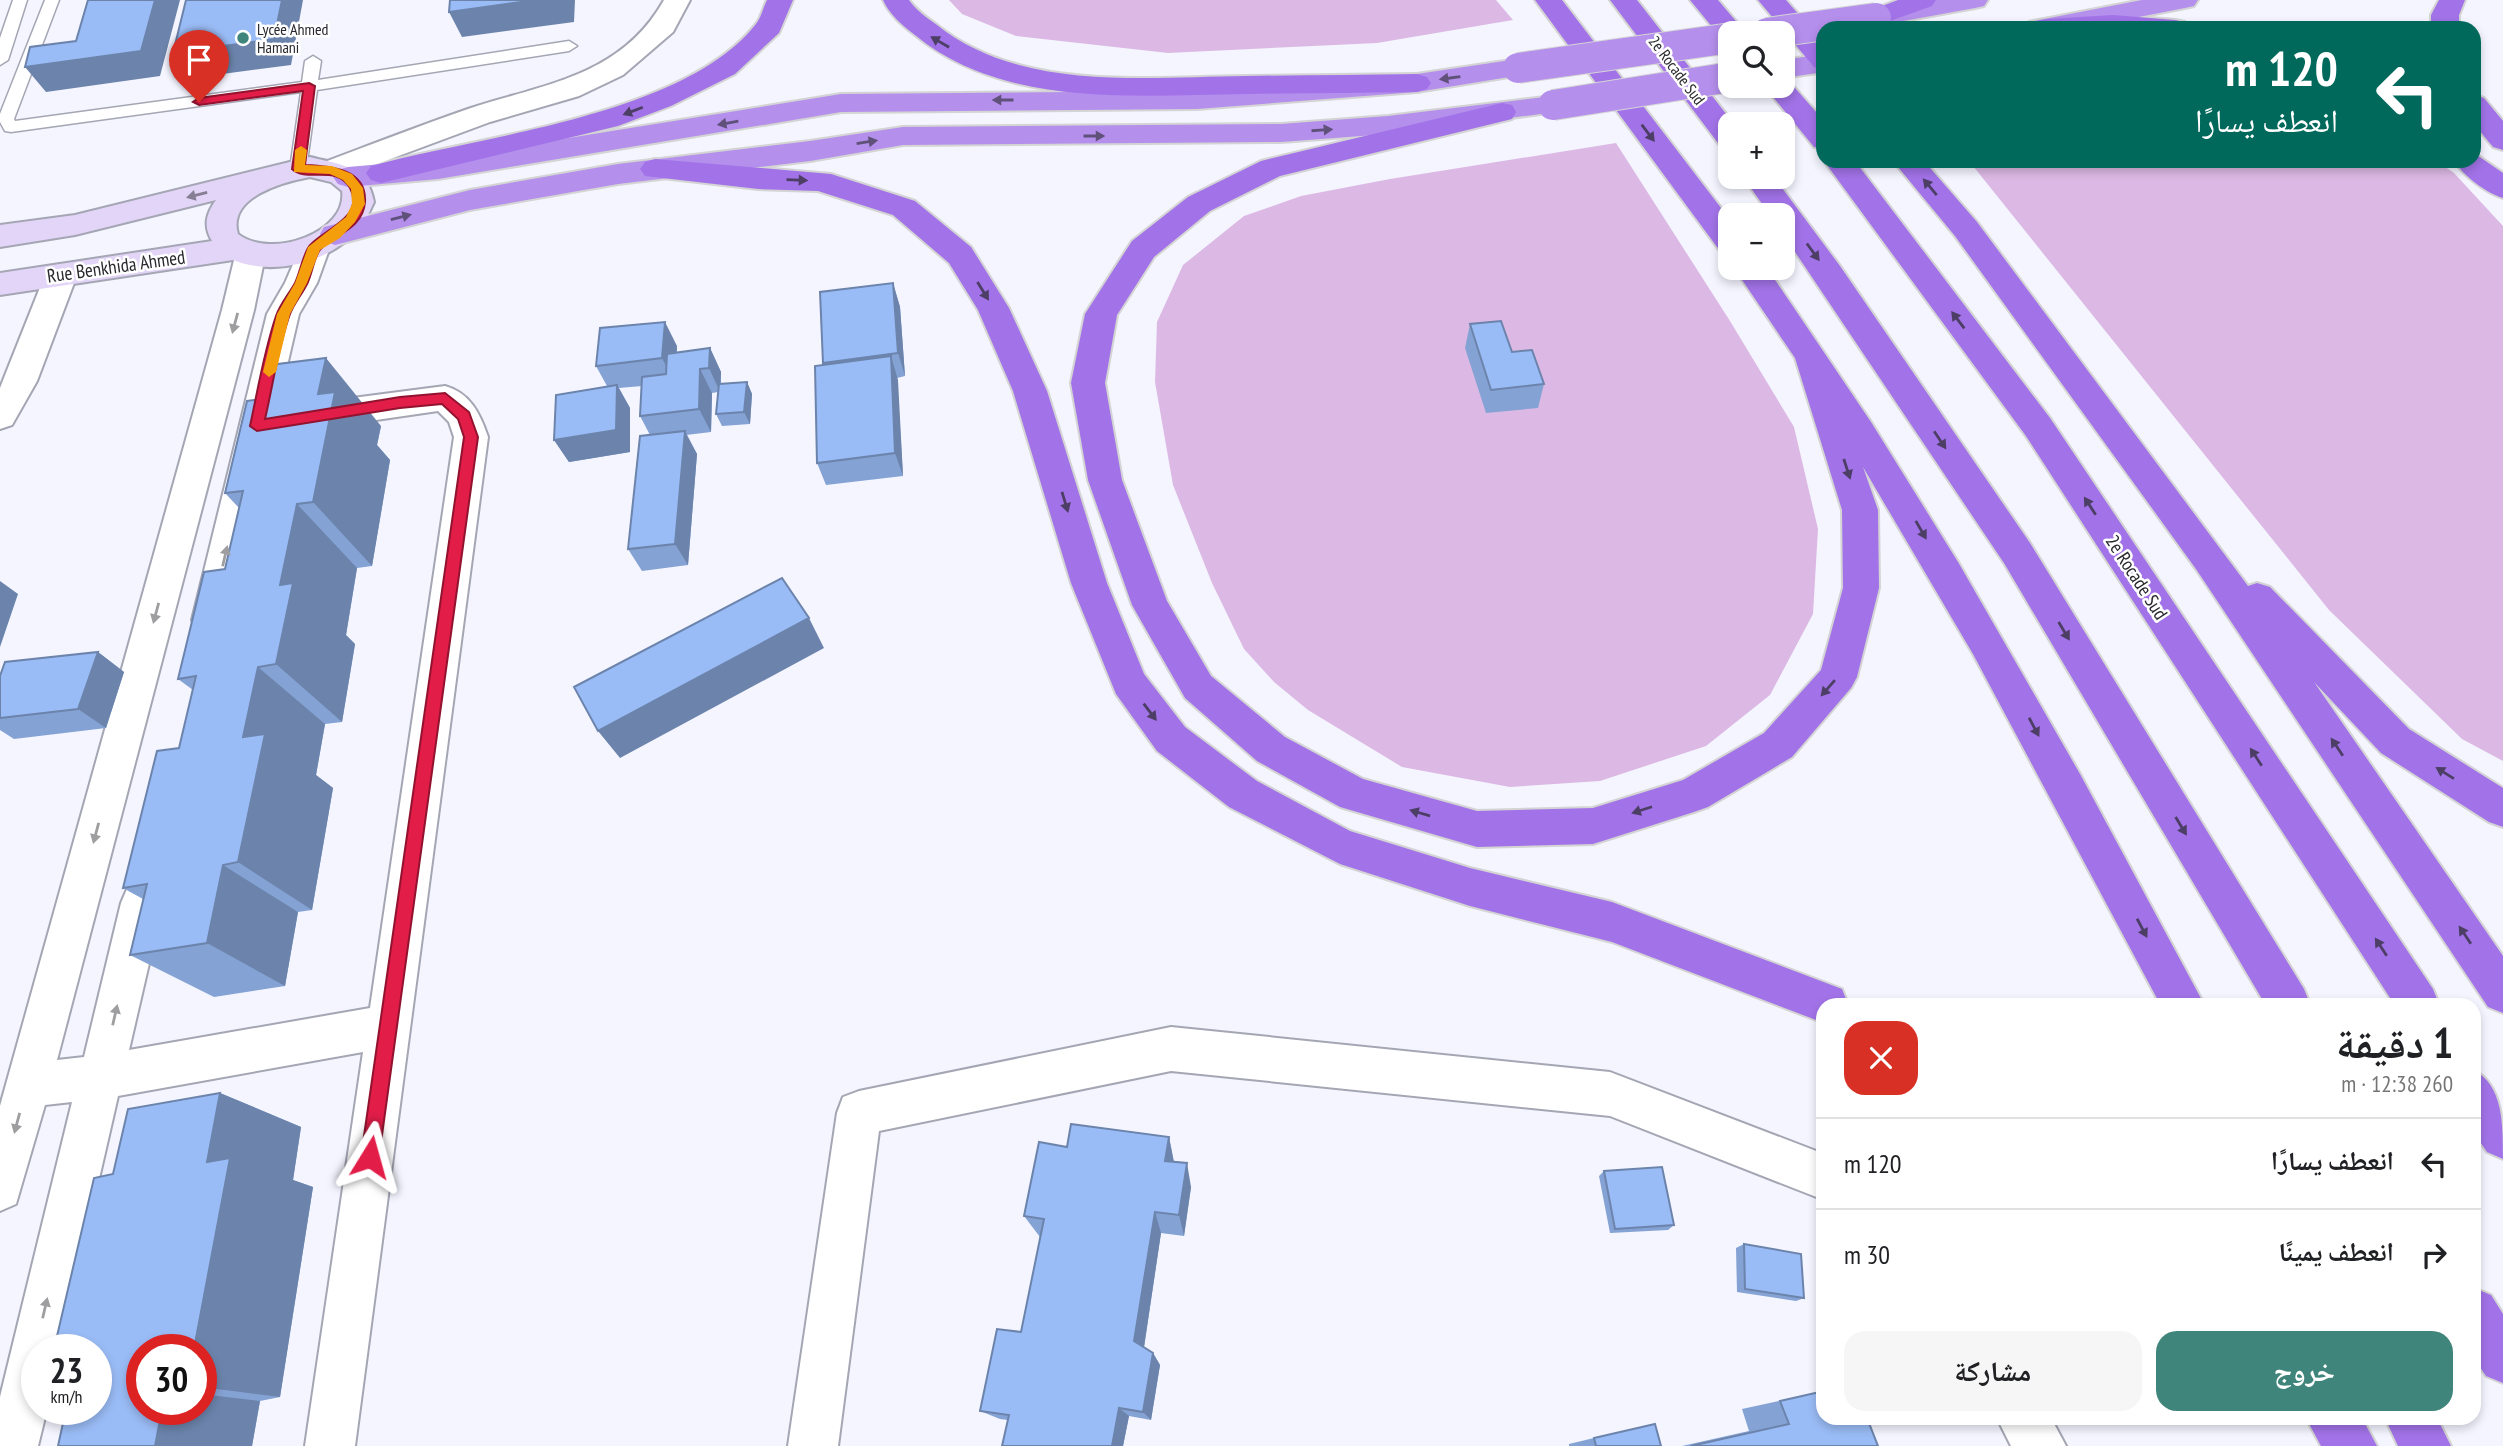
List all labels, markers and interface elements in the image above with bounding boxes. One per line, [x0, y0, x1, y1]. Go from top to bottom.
place label: Lycée Ahmed Hamani [257, 19, 329, 57]
map controls [1718, 21, 1795, 280]
button: search [1718, 21, 1795, 98]
pin [169, 30, 229, 102]
marker: Lycée Ahmed Hamani [235, 30, 251, 46]
street label: 2e Rocade Sud [1645, 32, 1709, 108]
one-way arrow [930, 36, 949, 48]
text: 120 m [2225, 36, 2338, 100]
icon: arrive [180, 41, 218, 79]
icon: left [2362, 49, 2453, 140]
one-way arrow [1439, 73, 1461, 84]
one-way arrow [992, 94, 1014, 106]
text: انعطف يسارًا [2195, 99, 2338, 141]
one-way arrow [623, 106, 644, 117]
button: + [1718, 112, 1795, 189]
one-way arrow [717, 117, 739, 128]
one-way arrow [1311, 124, 1333, 135]
one-way arrow [1641, 124, 1655, 142]
one-way arrow [1084, 130, 1106, 142]
one-way arrow [856, 136, 878, 147]
one-way arrow [786, 175, 808, 186]
one-way arrow [1923, 178, 1938, 195]
one-way arrow [186, 190, 208, 201]
button: − [1718, 203, 1795, 280]
one-way arrow [391, 211, 413, 222]
one-way arrow [1805, 243, 1819, 261]
street label: Rue Benkhida Ahmed [45, 244, 187, 288]
one-way arrow [976, 281, 989, 301]
one-way arrow [229, 312, 240, 334]
one-way arrow [1951, 312, 1966, 330]
one-way arrow [1934, 430, 1947, 450]
one-way arrow [1842, 459, 1853, 480]
one-way arrow [1060, 492, 1070, 513]
one-way arrow [2084, 496, 2097, 515]
one-way arrow [1914, 520, 1926, 540]
street label: 2e Rocade Sud [2101, 530, 2173, 624]
one-way arrow [220, 545, 231, 567]
one-way arrow [150, 602, 161, 624]
one-way arrow [2057, 621, 2070, 640]
one-way arrow [1820, 679, 1836, 697]
one-way arrow [1143, 702, 1158, 720]
one-way arrow [2027, 718, 2039, 738]
one-way arrow [2330, 738, 2344, 756]
one-way arrow [2250, 747, 2263, 766]
one-way arrow [2436, 766, 2455, 779]
one-way arrow [1632, 805, 1653, 816]
one-way arrow [1409, 807, 1430, 817]
one-way arrow [2175, 816, 2188, 835]
one-way arrow [90, 822, 101, 844]
one-way arrow [2136, 918, 2148, 937]
one-way arrow [2458, 926, 2472, 944]
one-way arrow [2374, 937, 2387, 957]
one-way arrow [110, 1004, 121, 1026]
text: 1 دقيقة [2336, 1015, 2453, 1070]
button: close [1844, 1021, 1918, 1095]
text: 260 m · 12:38 [2341, 1069, 2453, 1098]
one-way arrow [11, 1112, 22, 1134]
position arrow [333, 1120, 407, 1194]
text: انعطف يسارًا [2271, 1144, 2394, 1177]
icon: left [2415, 1145, 2453, 1183]
text: 120 m [1844, 1147, 1902, 1180]
text: انعطف يمينًا [2278, 1235, 2394, 1268]
icon: right [2415, 1236, 2453, 1274]
text: 30 m [1844, 1238, 1890, 1271]
one-way arrow [40, 1297, 51, 1319]
button: مشاركة [1844, 1331, 2142, 1411]
button: خروج [2156, 1331, 2453, 1411]
speed limit sign: 30 [126, 1334, 217, 1425]
text: 23 [50, 1347, 83, 1393]
text: km/h [51, 1385, 82, 1408]

